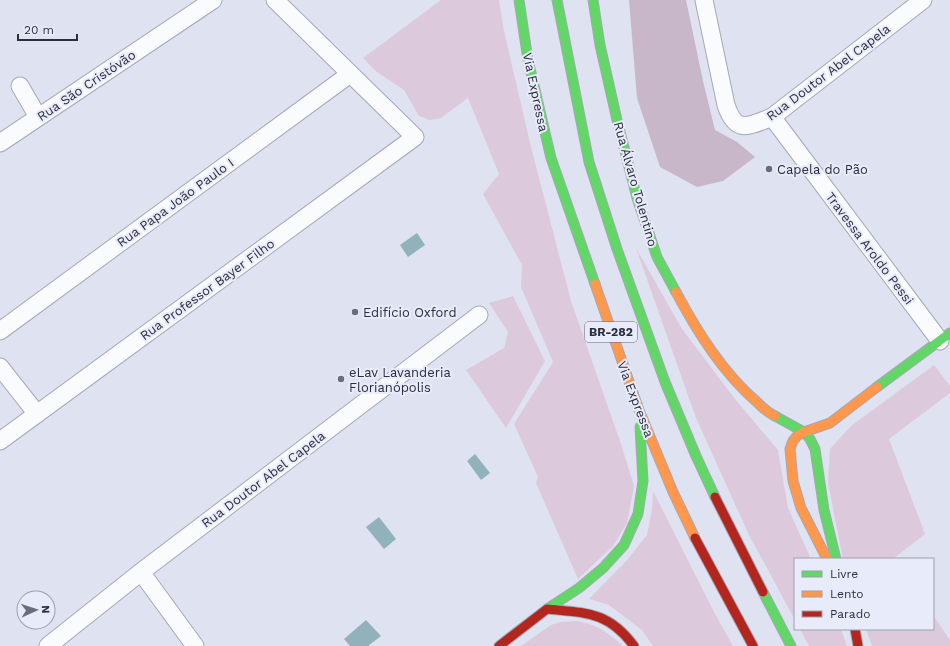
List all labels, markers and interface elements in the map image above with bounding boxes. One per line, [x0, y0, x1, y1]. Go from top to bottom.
scale bar [18, 16, 77, 42]
street label: Rua Doutor Abel Capela [764, 21, 894, 124]
text: 20 m [24, 23, 54, 37]
street label: Rua São Cristóvão [34, 47, 138, 124]
street label: Via Expressa [520, 51, 551, 134]
street label: Rua Álvaro Tolentino [611, 120, 662, 248]
street label: Rua Papa João Paulo I [114, 155, 237, 250]
place label: Capela do Pão [777, 162, 868, 177]
marker: Capela do Pão [764, 164, 774, 174]
street label: Travessa Aroldo Pessi [823, 189, 917, 307]
street label: Rua Professor Bayer Filho [137, 235, 278, 343]
place label: Edifício Oxford [363, 305, 457, 320]
marker: Edifício Oxford [350, 307, 360, 317]
road number: BR-282 [585, 322, 637, 342]
street label: Via Expressa [614, 359, 657, 440]
place label: eLav Lavanderia Florianópolis [349, 365, 452, 395]
marker: eLav Lavanderia Florianópolis [336, 374, 346, 384]
street label: Rua Doutor Abel Capela [199, 428, 329, 531]
legend [794, 558, 934, 630]
text: Livre [830, 567, 858, 581]
text: Lento [830, 587, 864, 601]
north arrow [16, 590, 56, 630]
text: N [39, 605, 52, 614]
text: Parado [830, 607, 870, 621]

